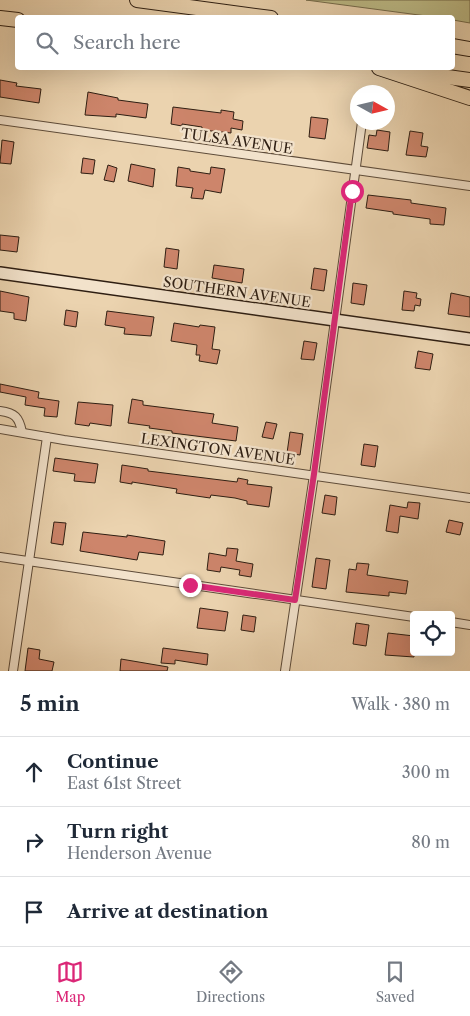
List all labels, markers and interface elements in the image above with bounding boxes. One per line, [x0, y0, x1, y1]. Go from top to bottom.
search box [15, 15, 455, 70]
icon: search [33, 29, 61, 57]
text: Search here [73, 31, 181, 54]
north arrow [350, 85, 395, 130]
street label: TULSA AVENUE [180, 124, 294, 158]
route start [341, 180, 364, 203]
street label: SOUTHERN AVENUE [162, 273, 312, 311]
street label: LEXINGTON AVENUE [140, 429, 296, 469]
route end [179, 574, 202, 597]
map controls [410, 611, 455, 656]
button: locate [410, 611, 455, 656]
text: 5 min [20, 691, 80, 716]
text: Walk · 380 m [351, 694, 450, 714]
text: Continue [67, 750, 159, 773]
icon: ahead [20, 758, 48, 786]
text: 300 m [402, 762, 450, 782]
text: East 61st Street [67, 773, 182, 793]
text: Turn right [67, 820, 168, 843]
icon: right [20, 828, 48, 856]
text: 80 m [411, 832, 450, 852]
text: Henderson Avenue [67, 843, 212, 863]
icon: arrive [20, 898, 48, 926]
text: Arrive at destination [67, 900, 268, 923]
tab: Map [55, 958, 85, 1006]
tab: Directions [196, 958, 265, 1006]
tab: Saved [376, 958, 415, 1006]

